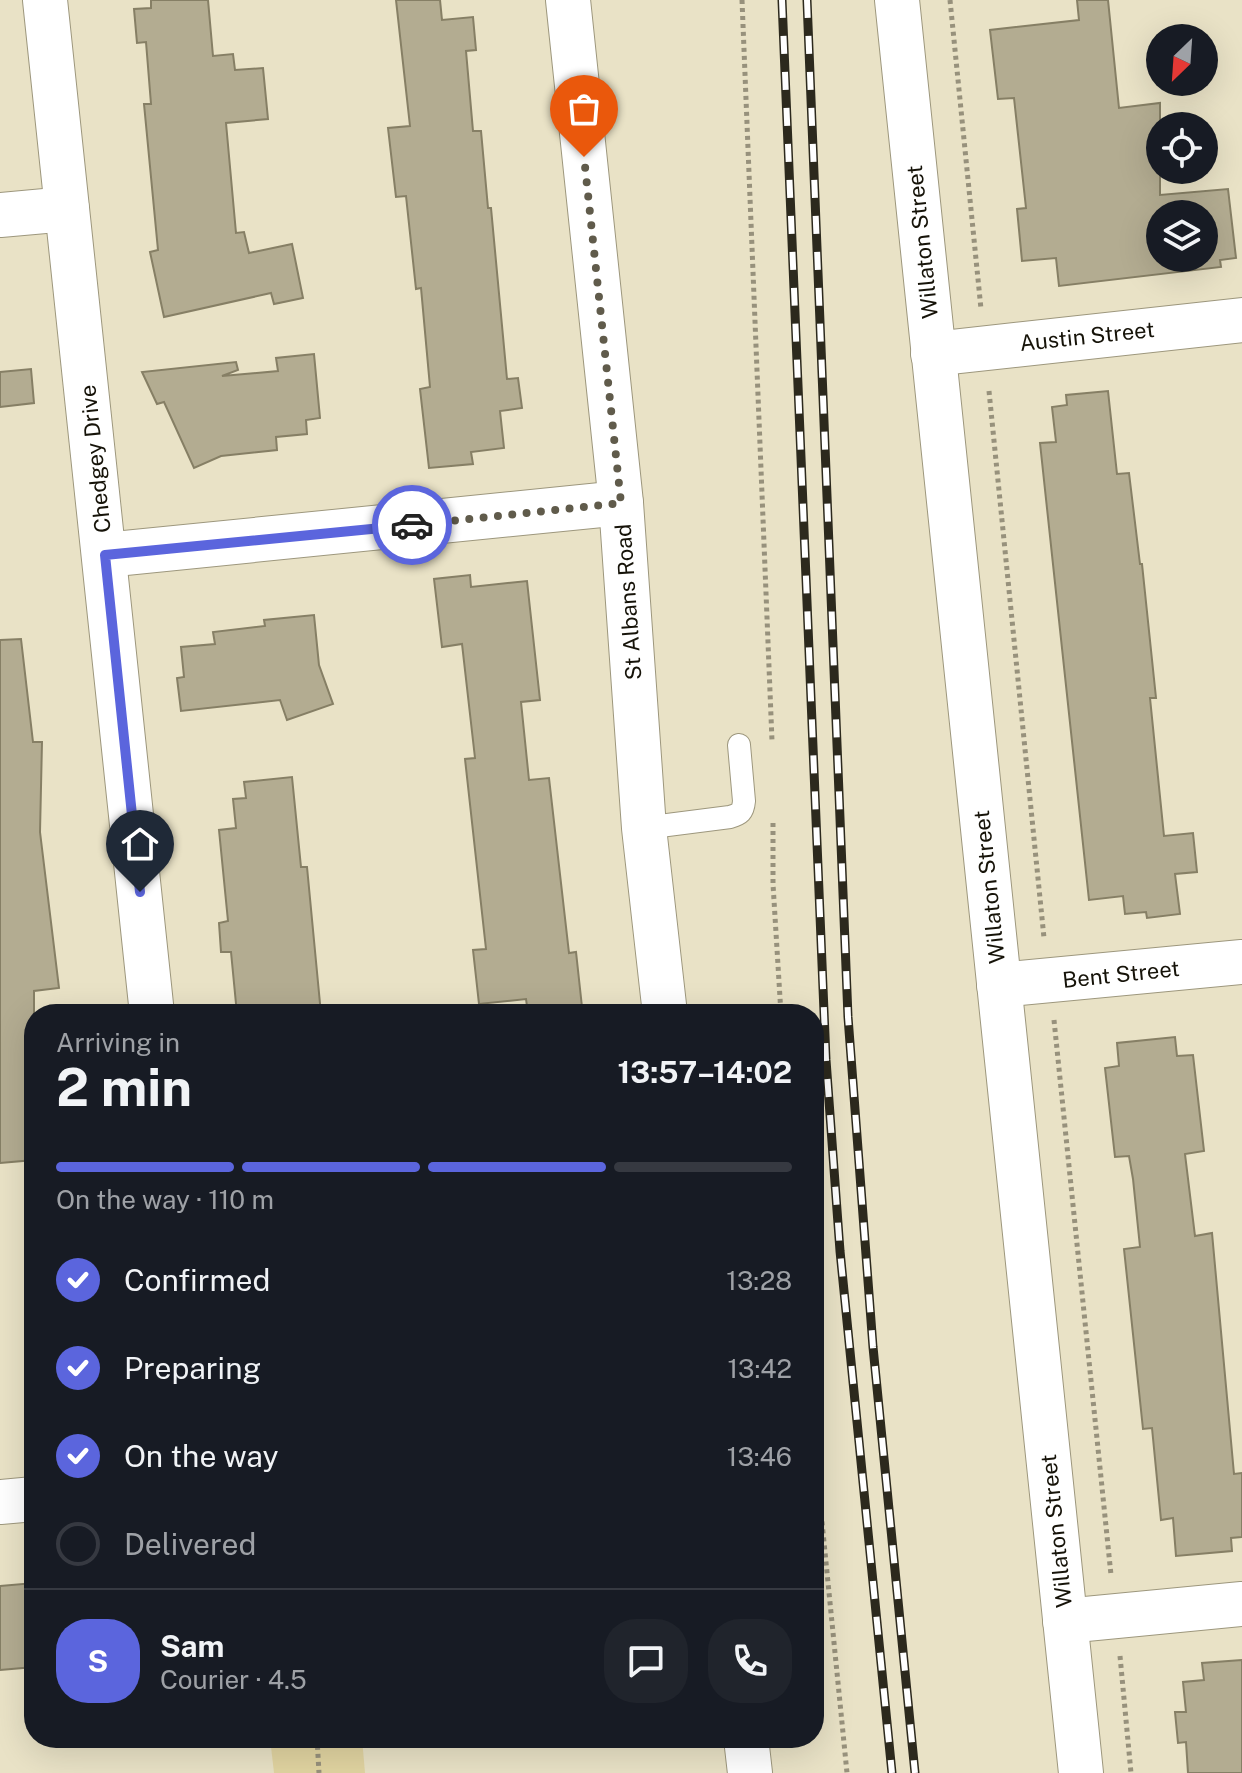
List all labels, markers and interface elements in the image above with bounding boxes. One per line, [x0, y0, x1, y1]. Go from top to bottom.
north arrow [1146, 24, 1218, 96]
map controls [1146, 24, 1218, 272]
pin [550, 75, 618, 157]
icon: bag [562, 87, 606, 131]
button: locate [1146, 112, 1218, 184]
street label: Willaton Street [901, 164, 943, 320]
button: layers [1146, 200, 1218, 272]
street label: Austin Street [1018, 316, 1156, 356]
street label: Chedgey Drive [74, 384, 116, 534]
courier [372, 485, 452, 565]
icon: car [390, 503, 434, 547]
street label: St Albans Road [610, 523, 646, 681]
street label: Willaton Street [968, 809, 1010, 965]
pin [106, 810, 174, 892]
icon: home [118, 822, 162, 866]
street label: Bent Street [1061, 955, 1181, 993]
text: Arriving in [56, 1027, 180, 1058]
text: 13:57–14:02 [617, 1054, 792, 1090]
text: 2 min [56, 1057, 192, 1118]
text: On the way · 110 m [56, 1184, 274, 1215]
icon: check [56, 1258, 100, 1302]
text: Confirmed [124, 1262, 270, 1298]
text: 13:28 [726, 1265, 792, 1296]
icon: check [56, 1346, 100, 1390]
text: Preparing [124, 1350, 261, 1386]
text: 13:42 [728, 1353, 792, 1384]
icon: check [56, 1434, 100, 1478]
text: On the way [124, 1438, 278, 1474]
text: 13:46 [727, 1441, 792, 1472]
street label: Willaton Street [1035, 1453, 1077, 1609]
text: Delivered [124, 1526, 256, 1562]
button: chat [604, 1619, 688, 1703]
button: phone [708, 1619, 792, 1703]
text: Sam [160, 1628, 224, 1664]
text: S [88, 1643, 108, 1679]
text: Courier · 4.5 [160, 1664, 307, 1695]

